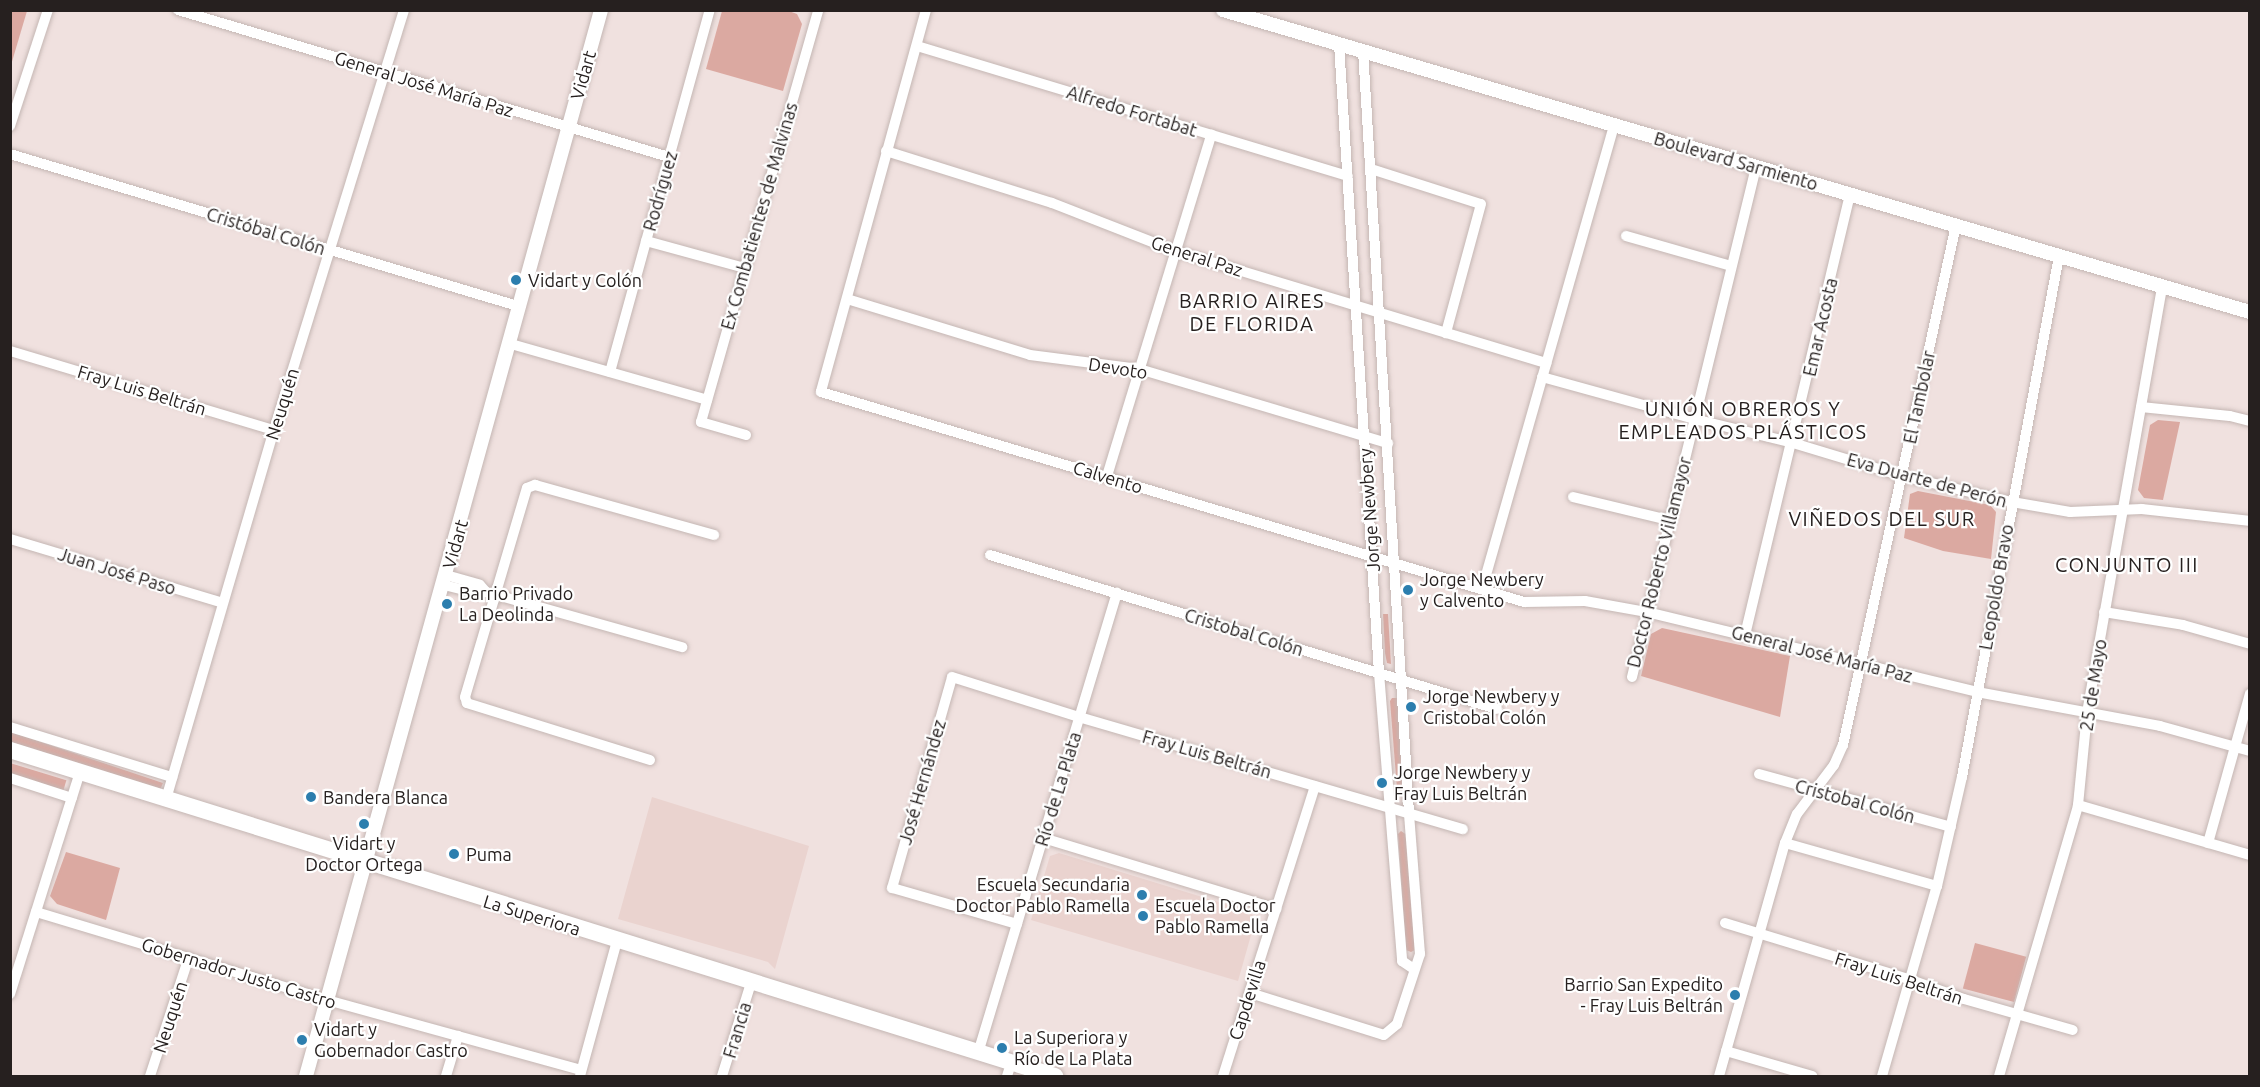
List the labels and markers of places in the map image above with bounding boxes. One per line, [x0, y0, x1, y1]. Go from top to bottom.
place label: Vidart y Colón [528, 269, 642, 291]
marker: Vidart y Colón [509, 273, 523, 287]
place label: Jorge Newbery y Calvento [1420, 569, 1544, 612]
place label: Barrio Privado La Deolinda [459, 583, 573, 626]
marker: Jorge Newbery y Calvento [1401, 583, 1415, 597]
marker: Barrio Privado La Deolinda [440, 597, 454, 611]
place label: Jorge Newbery y Cristobal Colón [1423, 686, 1560, 728]
marker: Jorge Newbery y Cristobal Colón [1404, 700, 1418, 714]
place label: Jorge Newbery y Fray Luis Beltrán [1394, 762, 1531, 804]
marker: Jorge Newbery y Fray Luis Beltrán [1375, 776, 1389, 790]
place label: Bandera Blanca [323, 786, 448, 808]
marker: Bandera Blanca [304, 790, 318, 804]
marker: Vidart y Doctor Ortega [357, 817, 371, 831]
place label: Vidart y Doctor Ortega [305, 833, 423, 876]
place label: Puma [466, 843, 512, 865]
marker: Puma [447, 847, 461, 861]
place label: Escuela Secundaria Doctor Pablo Ramella [956, 874, 1130, 916]
marker: Escuela Secundaria Doctor Pablo Ramella [1135, 888, 1149, 902]
place label: Escuela Doctor Pablo Ramella [1155, 895, 1276, 938]
marker: Escuela Doctor Pablo Ramella [1136, 909, 1150, 923]
place label: Barrio San Expedito - Fray Luis Beltrán [1564, 974, 1723, 1016]
marker: Barrio San Expedito - Fray Luis Beltrán [1728, 988, 1742, 1002]
place label: Vidart y Gobernador Castro [314, 1019, 468, 1062]
place label: La Superiora y Río de La Plata [1014, 1027, 1132, 1070]
marker: Vidart y Gobernador Castro [295, 1033, 309, 1047]
marker: La Superiora y Río de La Plata [995, 1041, 1009, 1055]

